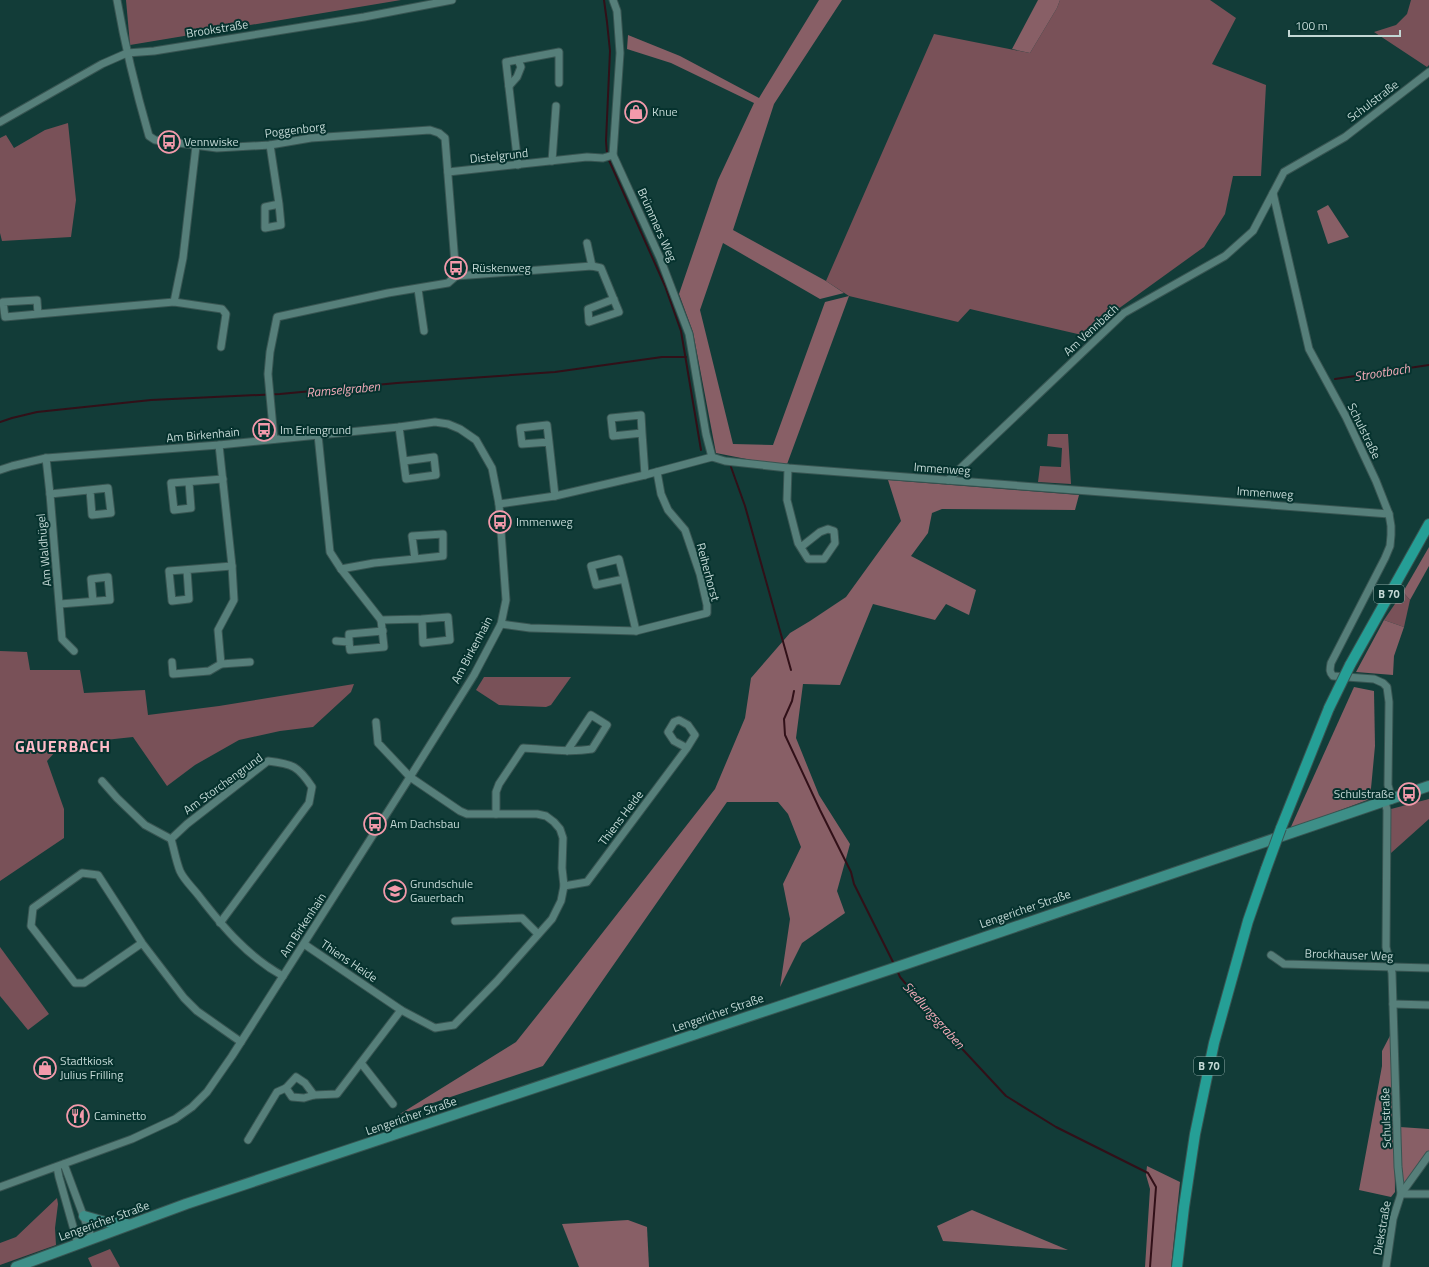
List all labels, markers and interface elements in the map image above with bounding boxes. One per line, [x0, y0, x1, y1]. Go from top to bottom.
scale bar [1289, 12, 1400, 38]
street label: Brookstraße [184, 14, 249, 43]
text: 100 m [1295, 16, 1328, 35]
street label: Schulstraße [1343, 75, 1402, 126]
shop icon: Knue [623, 99, 649, 125]
place label: Knue [652, 102, 678, 121]
street label: Poggenborg [263, 116, 326, 143]
bus stop icon: Vennwiske [156, 129, 182, 155]
place label: Vennwiske [184, 132, 239, 151]
street label: Distelgrund [469, 143, 529, 168]
street label: Brümmers Weg [633, 185, 682, 265]
bus stop icon: Rüskenweg [443, 255, 469, 281]
place label: Rüskenweg [472, 258, 531, 277]
street label: Am Vennbach [1059, 299, 1123, 360]
water label: Strootbach [1353, 358, 1412, 386]
water label: Ramselgraben [305, 376, 381, 402]
street label: Schulstraße [1343, 400, 1386, 462]
bus stop icon: Im Erlengrund [251, 417, 277, 443]
place label: Im Erlengrund [280, 420, 351, 439]
street label: Am Birkenhain [165, 422, 240, 447]
street label: Immenweg [913, 457, 971, 480]
street label: Immenweg [1236, 481, 1294, 504]
bus stop icon: Immenweg [487, 509, 513, 535]
place label: Immenweg [516, 512, 573, 531]
street label: Am Waldhügel [31, 513, 56, 587]
street label: Reiherhorst [692, 541, 726, 604]
road number: B 70 [1374, 585, 1404, 603]
street label: Am Birkenhain [446, 613, 497, 687]
district label: GAUERBACH [15, 734, 111, 758]
street label: Am Storchengrund [179, 748, 267, 819]
bus stop icon: Schulstraße [1396, 781, 1422, 807]
place label: Schulstraße [1334, 784, 1394, 803]
street label: Thiens Heide [593, 786, 648, 849]
bus stop icon: Am Dachsbau [362, 811, 388, 837]
place label: Am Dachsbau [390, 814, 460, 833]
place label: Grundschule Gauerbach [410, 874, 473, 907]
school or university icon: Grundschule Gauerbach [382, 878, 408, 904]
street label: Lengericher Straße [977, 884, 1073, 933]
street label: Am Birkenhain [275, 889, 331, 961]
street label: Thiens Heide [317, 934, 382, 987]
street label: Brockhauser Weg [1304, 943, 1394, 966]
water label: Siedlungsgraben [898, 977, 970, 1053]
street label: Lengericher Straße [670, 988, 766, 1037]
place label: Stadtkiosk Julius Frilling [60, 1051, 123, 1084]
shop icon: Stadtkiosk Julius Frilling [32, 1055, 58, 1081]
road number: B 70 [1194, 1057, 1224, 1075]
street label: Schulstraße [1375, 1088, 1396, 1148]
street label: Lengericher Straße [363, 1091, 459, 1140]
restaurant icon: Caminetto [65, 1103, 91, 1129]
place label: Caminetto [94, 1106, 146, 1125]
street label: Lengericher Straße [56, 1195, 152, 1246]
street label: Diekstraße [1367, 1199, 1396, 1257]

